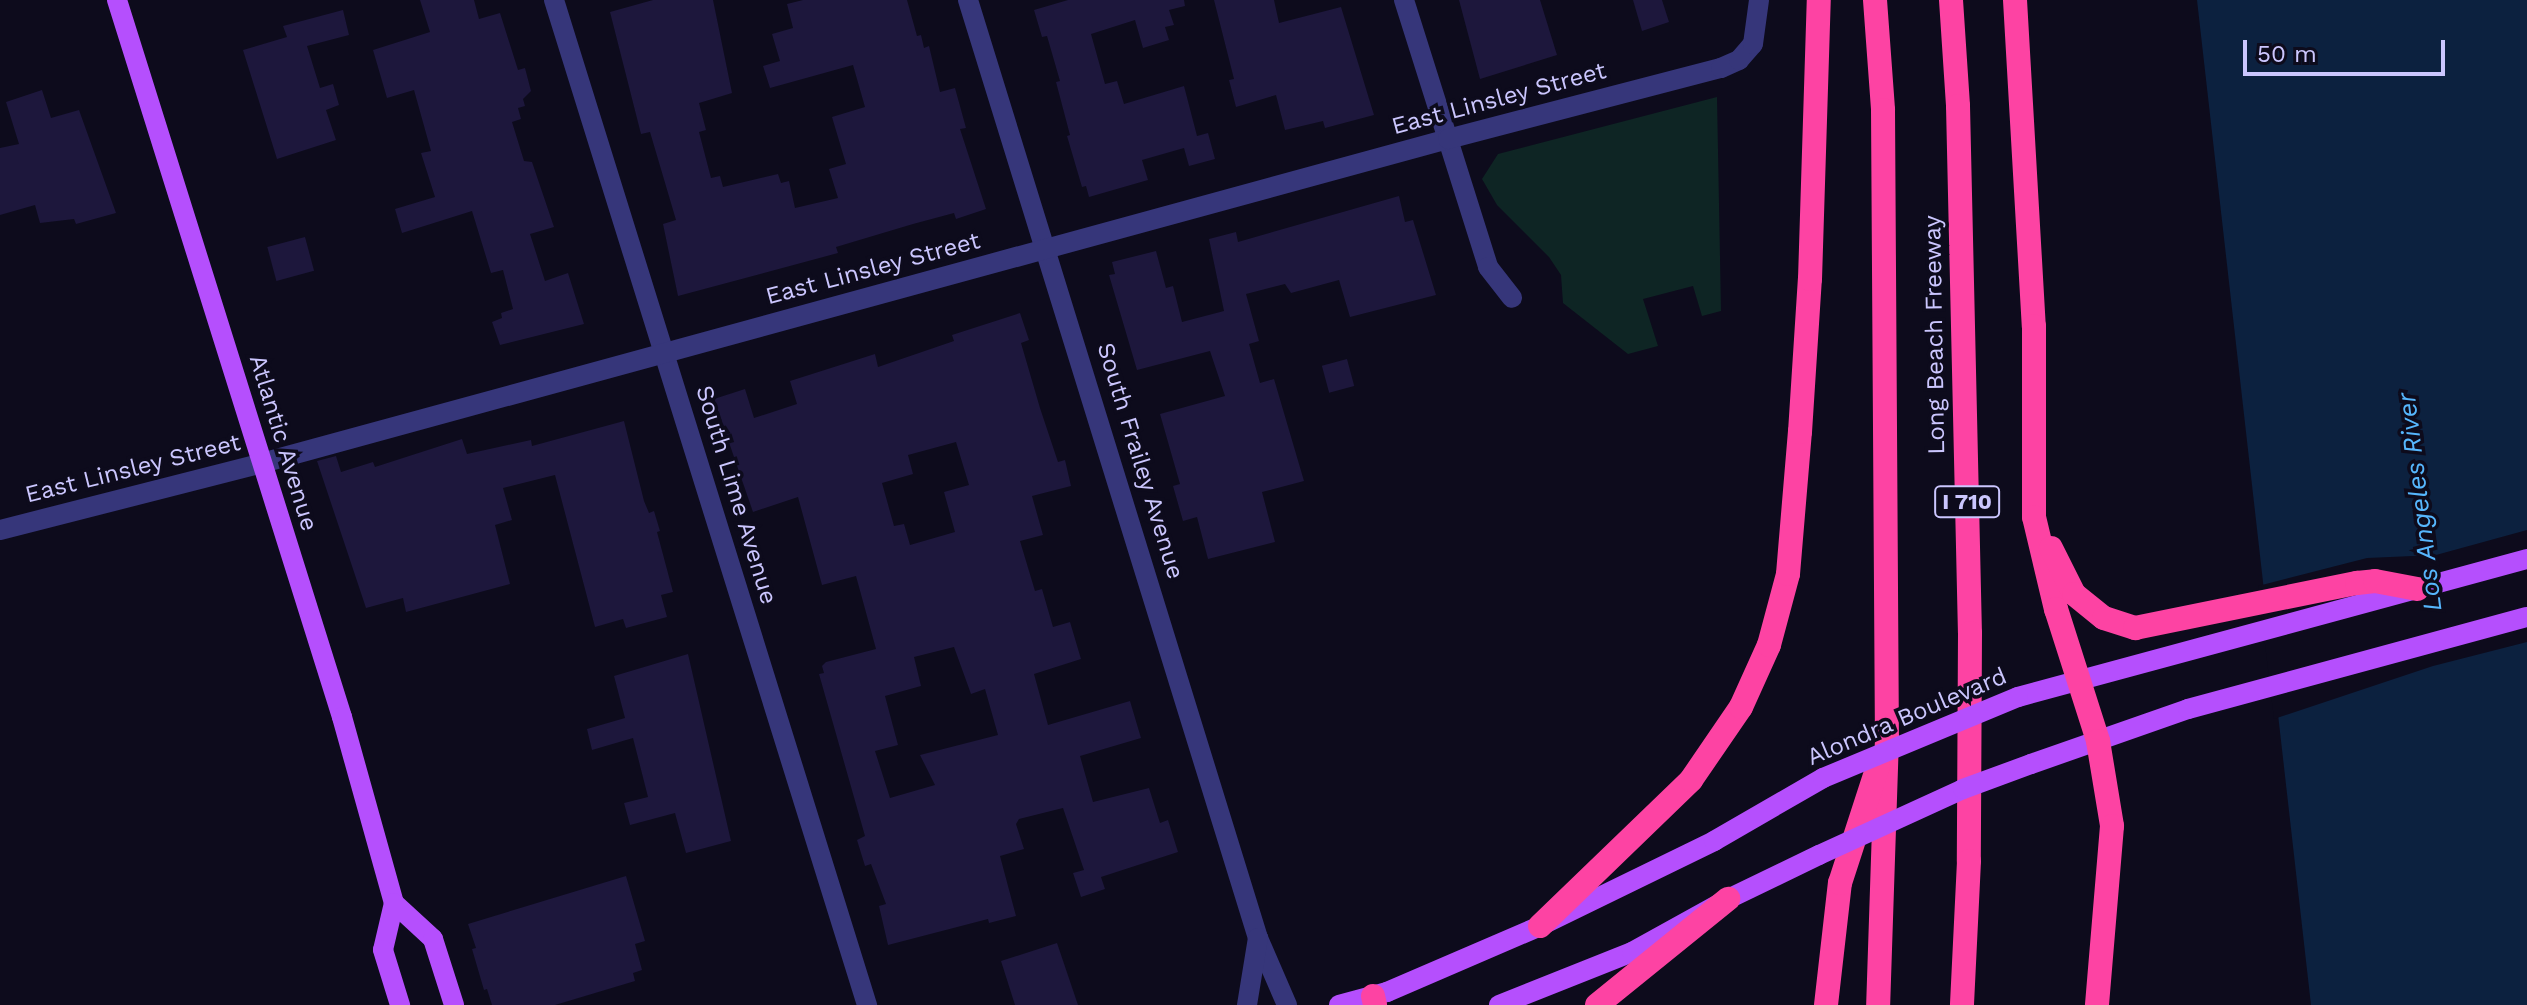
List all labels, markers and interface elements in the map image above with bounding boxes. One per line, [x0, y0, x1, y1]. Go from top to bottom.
scale bar [2247, 24, 2449, 74]
text: 50 m [2257, 40, 2317, 68]
street label: East Linsley Street [1388, 56, 1610, 142]
street label: Long Beach Freeway [1919, 215, 1951, 455]
street label: East Linsley Street [762, 226, 984, 312]
street label: South Frailey Avenue [1090, 339, 1190, 583]
street label: Atlantic Avenue [242, 351, 324, 535]
street label: South Lime Avenue [689, 382, 783, 608]
water label: Los Angeles River [2391, 390, 2449, 614]
street label: East Linsley Street [22, 428, 244, 510]
road number: I 710 [1933, 484, 2001, 520]
street label: Alondra Boulevard [1803, 662, 2011, 772]

